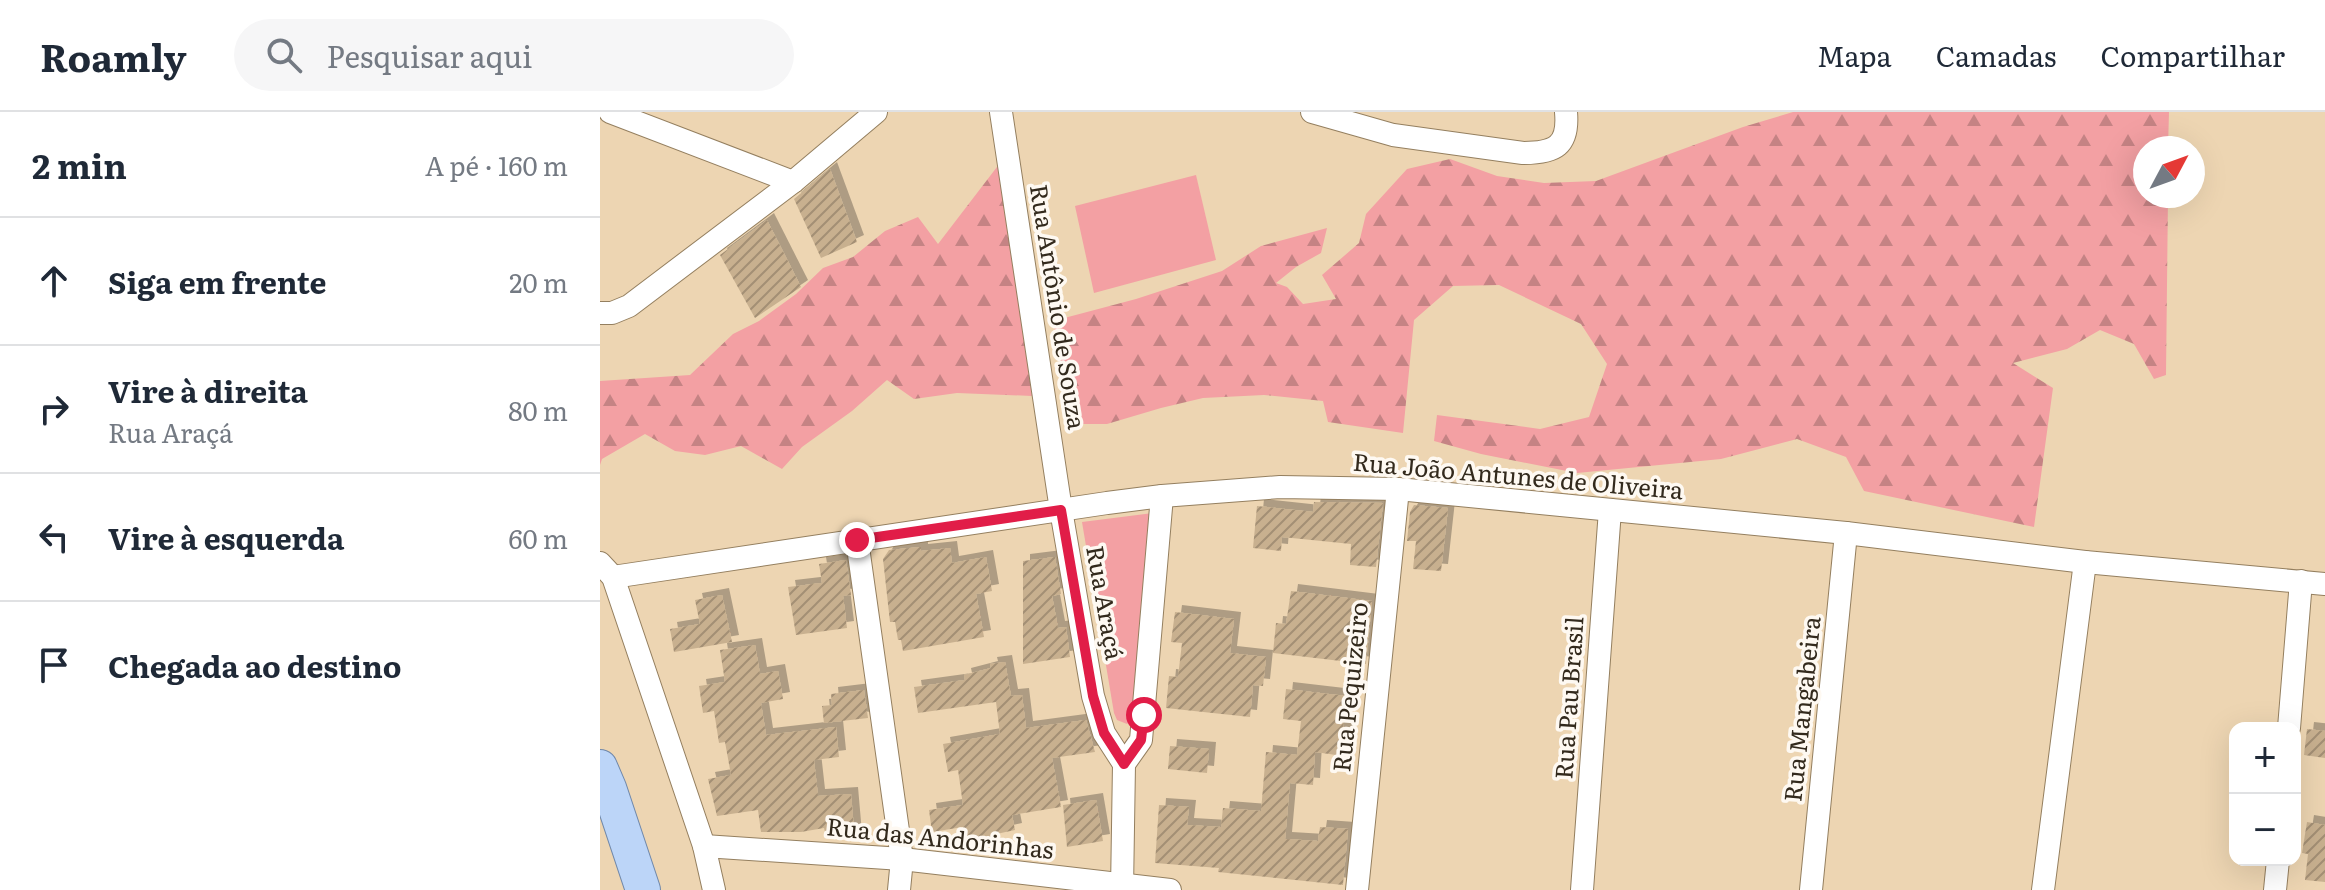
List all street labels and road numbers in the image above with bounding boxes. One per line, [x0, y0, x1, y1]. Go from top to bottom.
street label: Rua Antônio de Souza [1023, 182, 1096, 432]
street label: Rua João Antunes de Oliveira [1352, 443, 1685, 506]
street label: Rua Araçá [1079, 543, 1134, 663]
street label: Rua Pequizeiro [1322, 600, 1375, 774]
street label: Rua Mangabeira [1773, 614, 1828, 803]
street label: Rua Pau Brasil [1544, 615, 1591, 780]
street label: Rua das Andorinhas [825, 807, 1056, 866]

